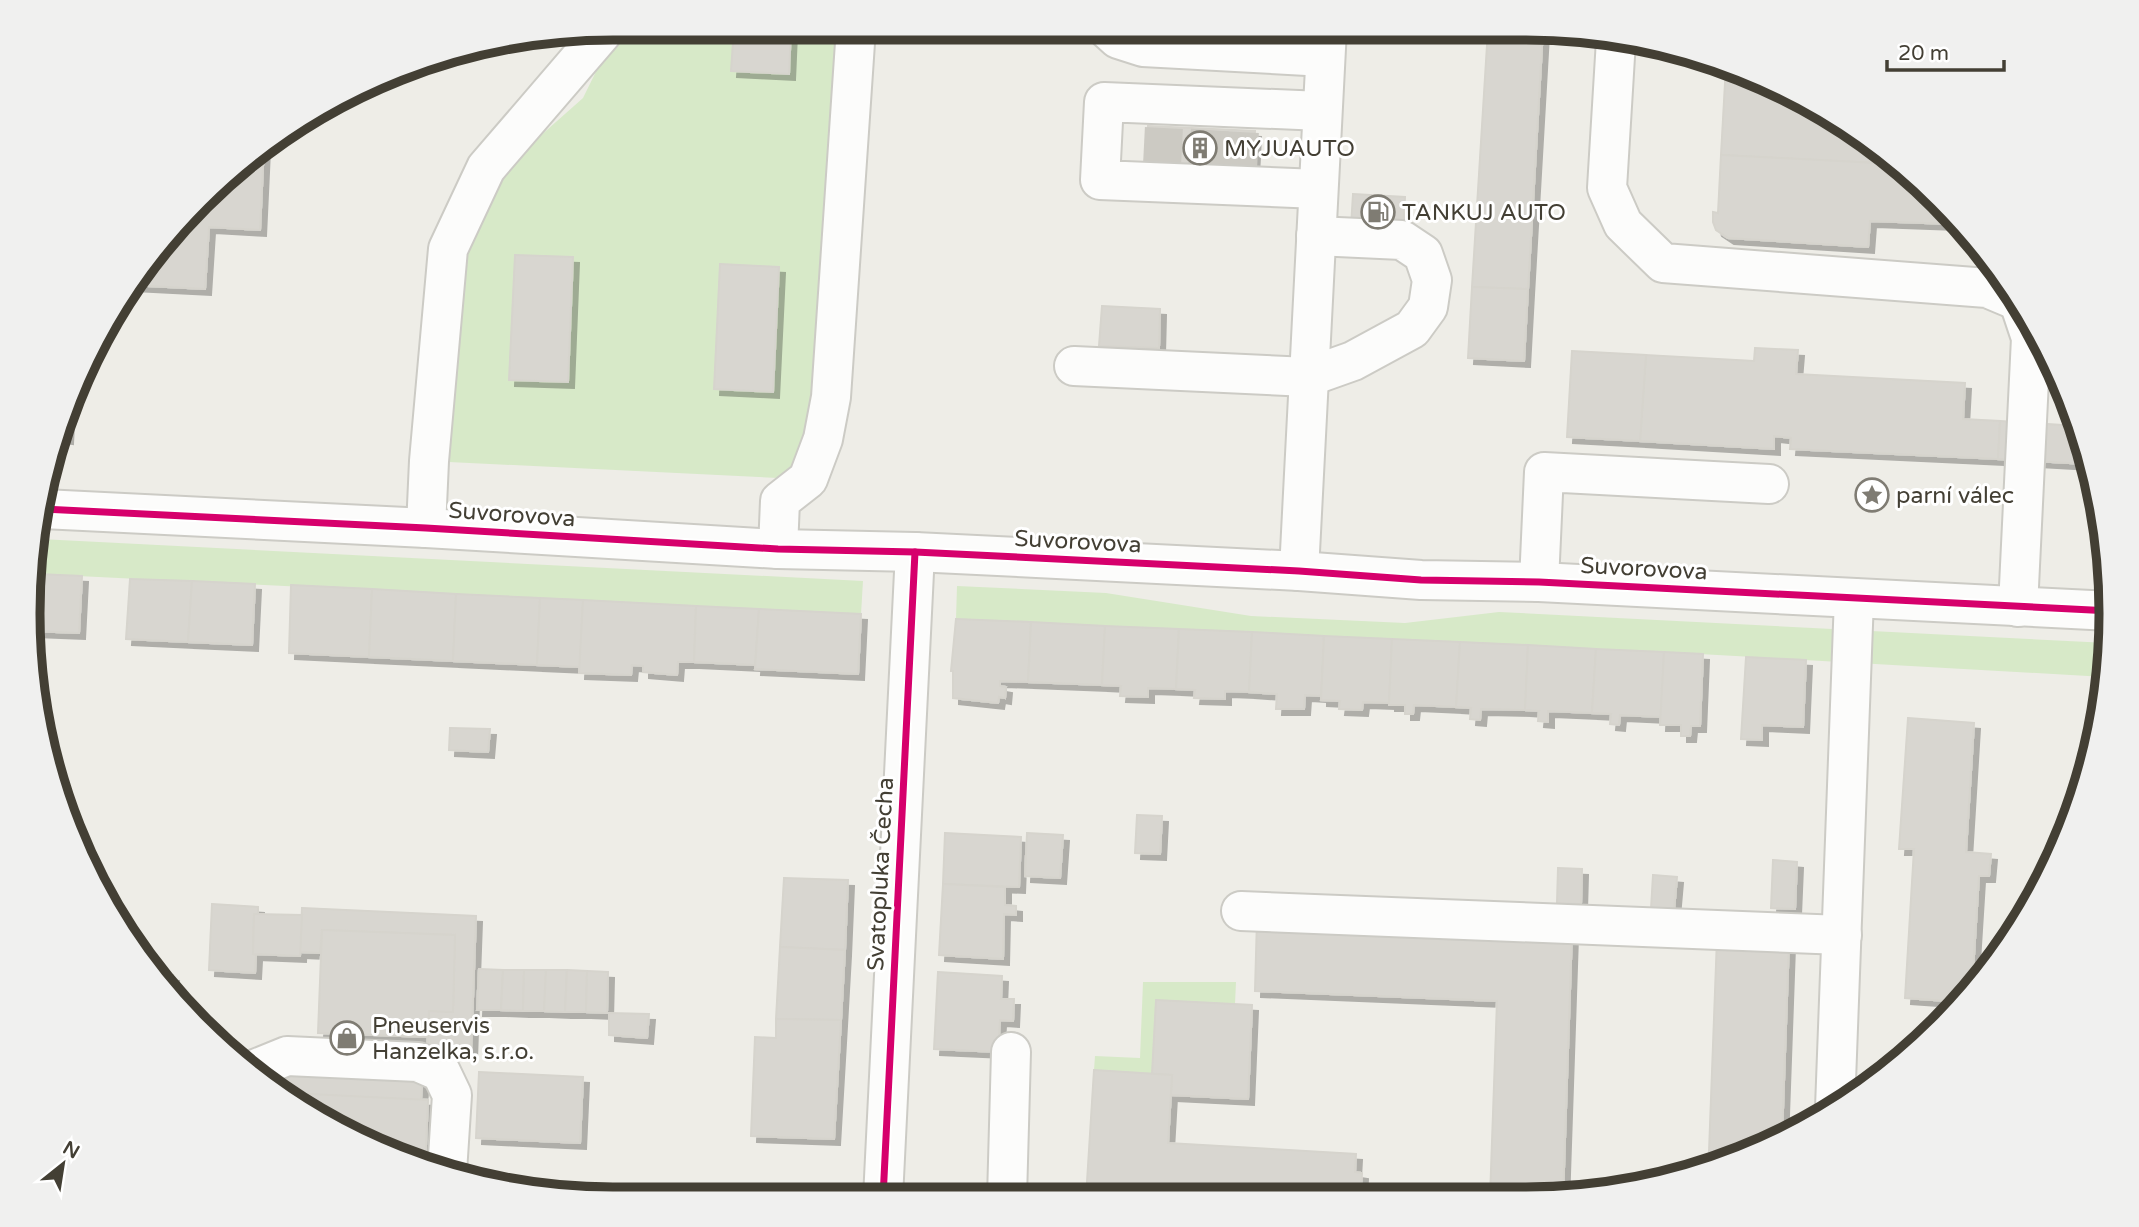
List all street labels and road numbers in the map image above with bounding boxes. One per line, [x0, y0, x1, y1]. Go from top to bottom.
street label: Suvorovova [448, 497, 576, 533]
street label: Suvorovova [1014, 525, 1142, 559]
street label: Suvorovova [1580, 552, 1708, 586]
street label: Svatopluka Čecha [862, 776, 900, 972]

